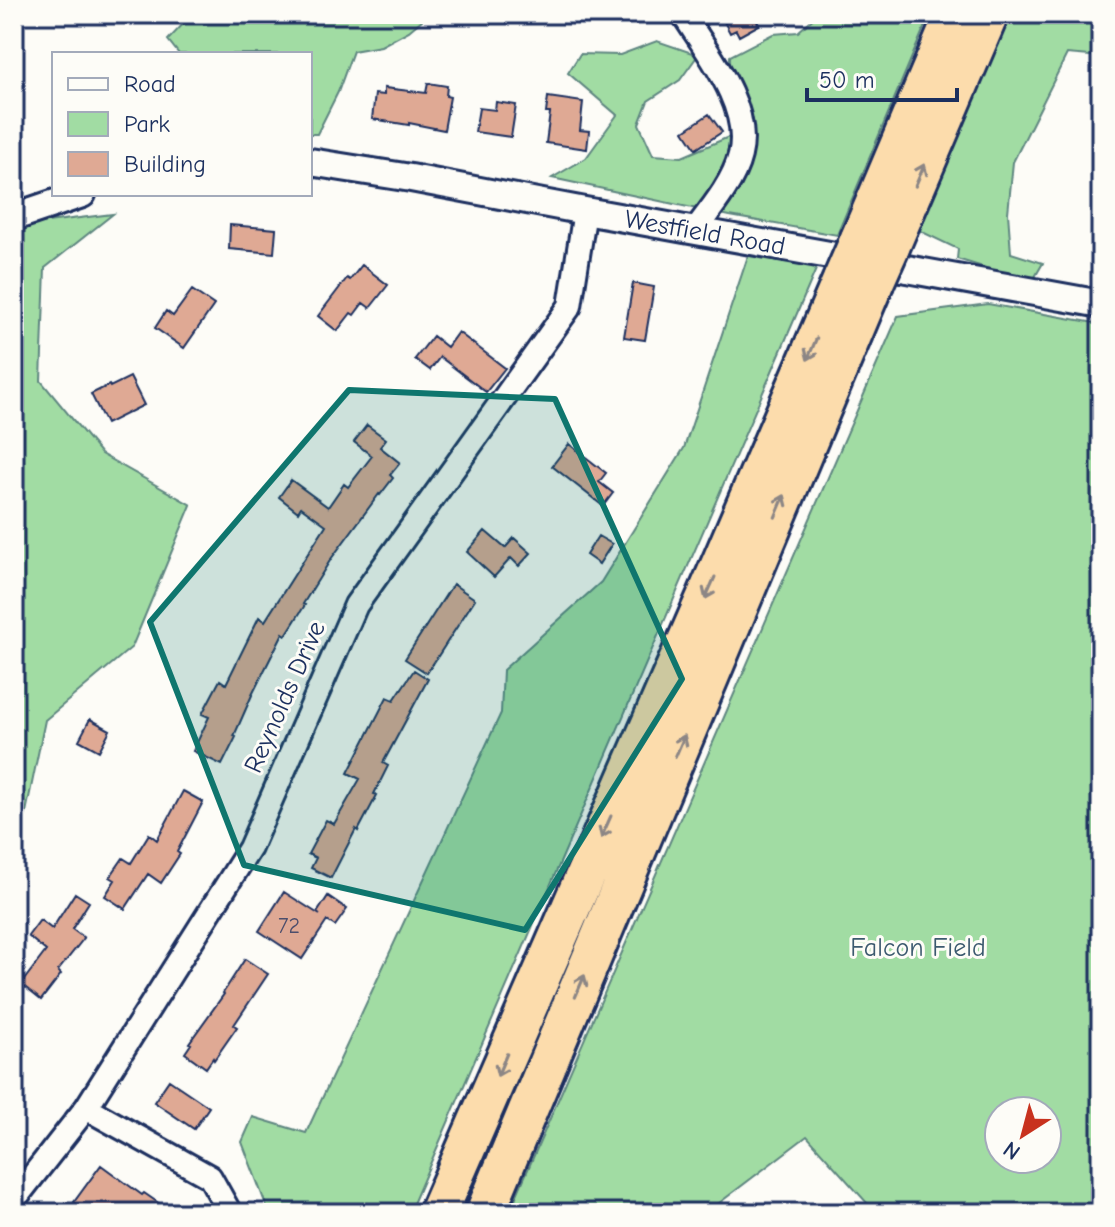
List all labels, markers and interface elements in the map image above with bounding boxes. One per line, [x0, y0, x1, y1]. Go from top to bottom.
legend [52, 52, 312, 196]
scale bar [807, 52, 957, 102]
text: 50 m [819, 66, 875, 94]
text: Road [124, 70, 176, 98]
text: Park [124, 110, 170, 138]
text: Building [124, 150, 206, 178]
one-way arrow [914, 163, 929, 188]
street label: Westfield Road [622, 204, 788, 262]
one-way arrow [804, 336, 819, 361]
one-way arrow [774, 494, 788, 519]
one-way arrow [702, 576, 717, 600]
street label: Reynolds Drive [238, 616, 332, 778]
one-way arrow [674, 734, 688, 759]
one-way arrow [597, 814, 612, 838]
house number: 72 [278, 913, 300, 939]
park label: Falcon Field [850, 933, 986, 963]
one-way arrow [574, 974, 588, 999]
one-way arrow [493, 1052, 508, 1077]
north arrow [983, 1095, 1063, 1175]
text: N [998, 1136, 1025, 1165]

